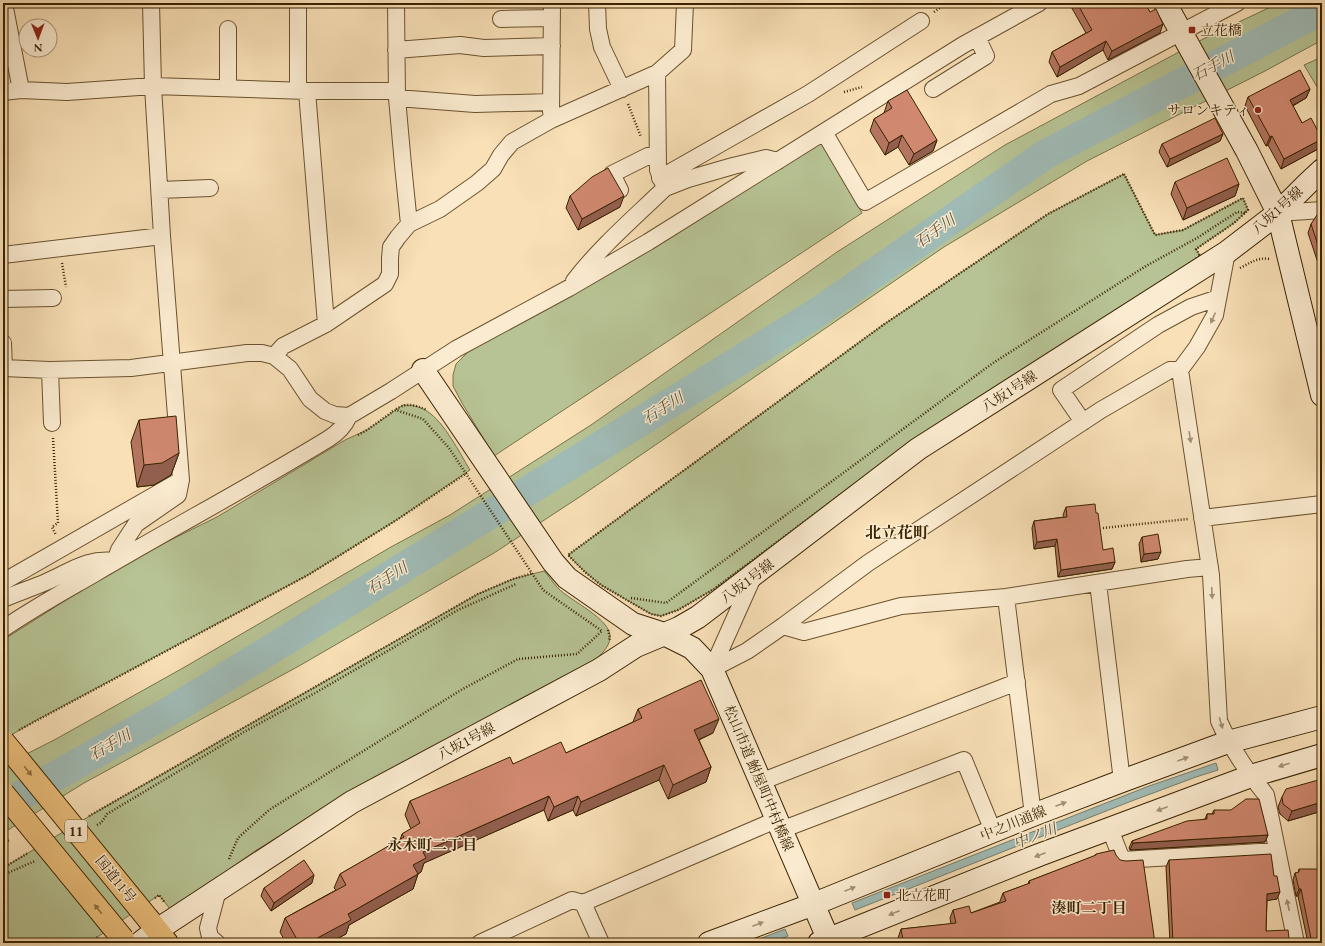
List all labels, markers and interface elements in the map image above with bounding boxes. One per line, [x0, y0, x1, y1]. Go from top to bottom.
north arrow [18, 18, 58, 58]
place label: 立花橋 [1200, 21, 1242, 39]
marker: 立花橋 [1187, 25, 1197, 35]
text: N [34, 41, 43, 55]
water label: 石手川 [1188, 46, 1239, 85]
place label: サロンキティ [1167, 101, 1250, 119]
marker: サロンキティ [1253, 105, 1263, 115]
street label: 八坂1号線 [1248, 182, 1306, 238]
water label: 石手川 [911, 209, 960, 251]
one-way arrow [1209, 312, 1215, 324]
street label: 八坂1号線 [978, 366, 1040, 416]
water label: 石手川 [639, 387, 689, 428]
one-way arrow [1187, 431, 1193, 443]
district label: 北立花町 [865, 522, 929, 543]
street label: 八坂1号線 [717, 555, 777, 607]
water label: 石手川 [363, 557, 413, 598]
one-way arrow [1209, 587, 1215, 600]
street label: 松山市道 鮒屋町中村橋線 [720, 702, 798, 854]
one-way arrow [1218, 717, 1224, 729]
street label: 八坂1号線 [434, 718, 498, 764]
water label: 石手川 [86, 724, 136, 764]
one-way arrow [1178, 755, 1190, 761]
one-way arrow [1278, 763, 1290, 769]
one-way arrow [23, 766, 32, 777]
one-way arrow [1056, 800, 1068, 806]
street label: 中之川通線 [977, 802, 1049, 844]
one-way arrow [1156, 807, 1168, 813]
water label: 中ノ川 [1010, 818, 1061, 852]
road number: 11 [65, 820, 87, 842]
district label: 永木町二丁目 [387, 835, 477, 854]
street label: 国道11号 [92, 852, 140, 906]
one-way arrow [1034, 852, 1046, 858]
one-way arrow [844, 886, 855, 892]
place label: 北立花町 [895, 886, 951, 904]
marker: 北立花町 [882, 890, 892, 900]
district label: 湊町二丁目 [1051, 898, 1127, 917]
one-way arrow [1285, 899, 1291, 911]
one-way arrow [94, 903, 103, 914]
one-way arrow [887, 911, 899, 917]
one-way arrow [753, 921, 765, 927]

